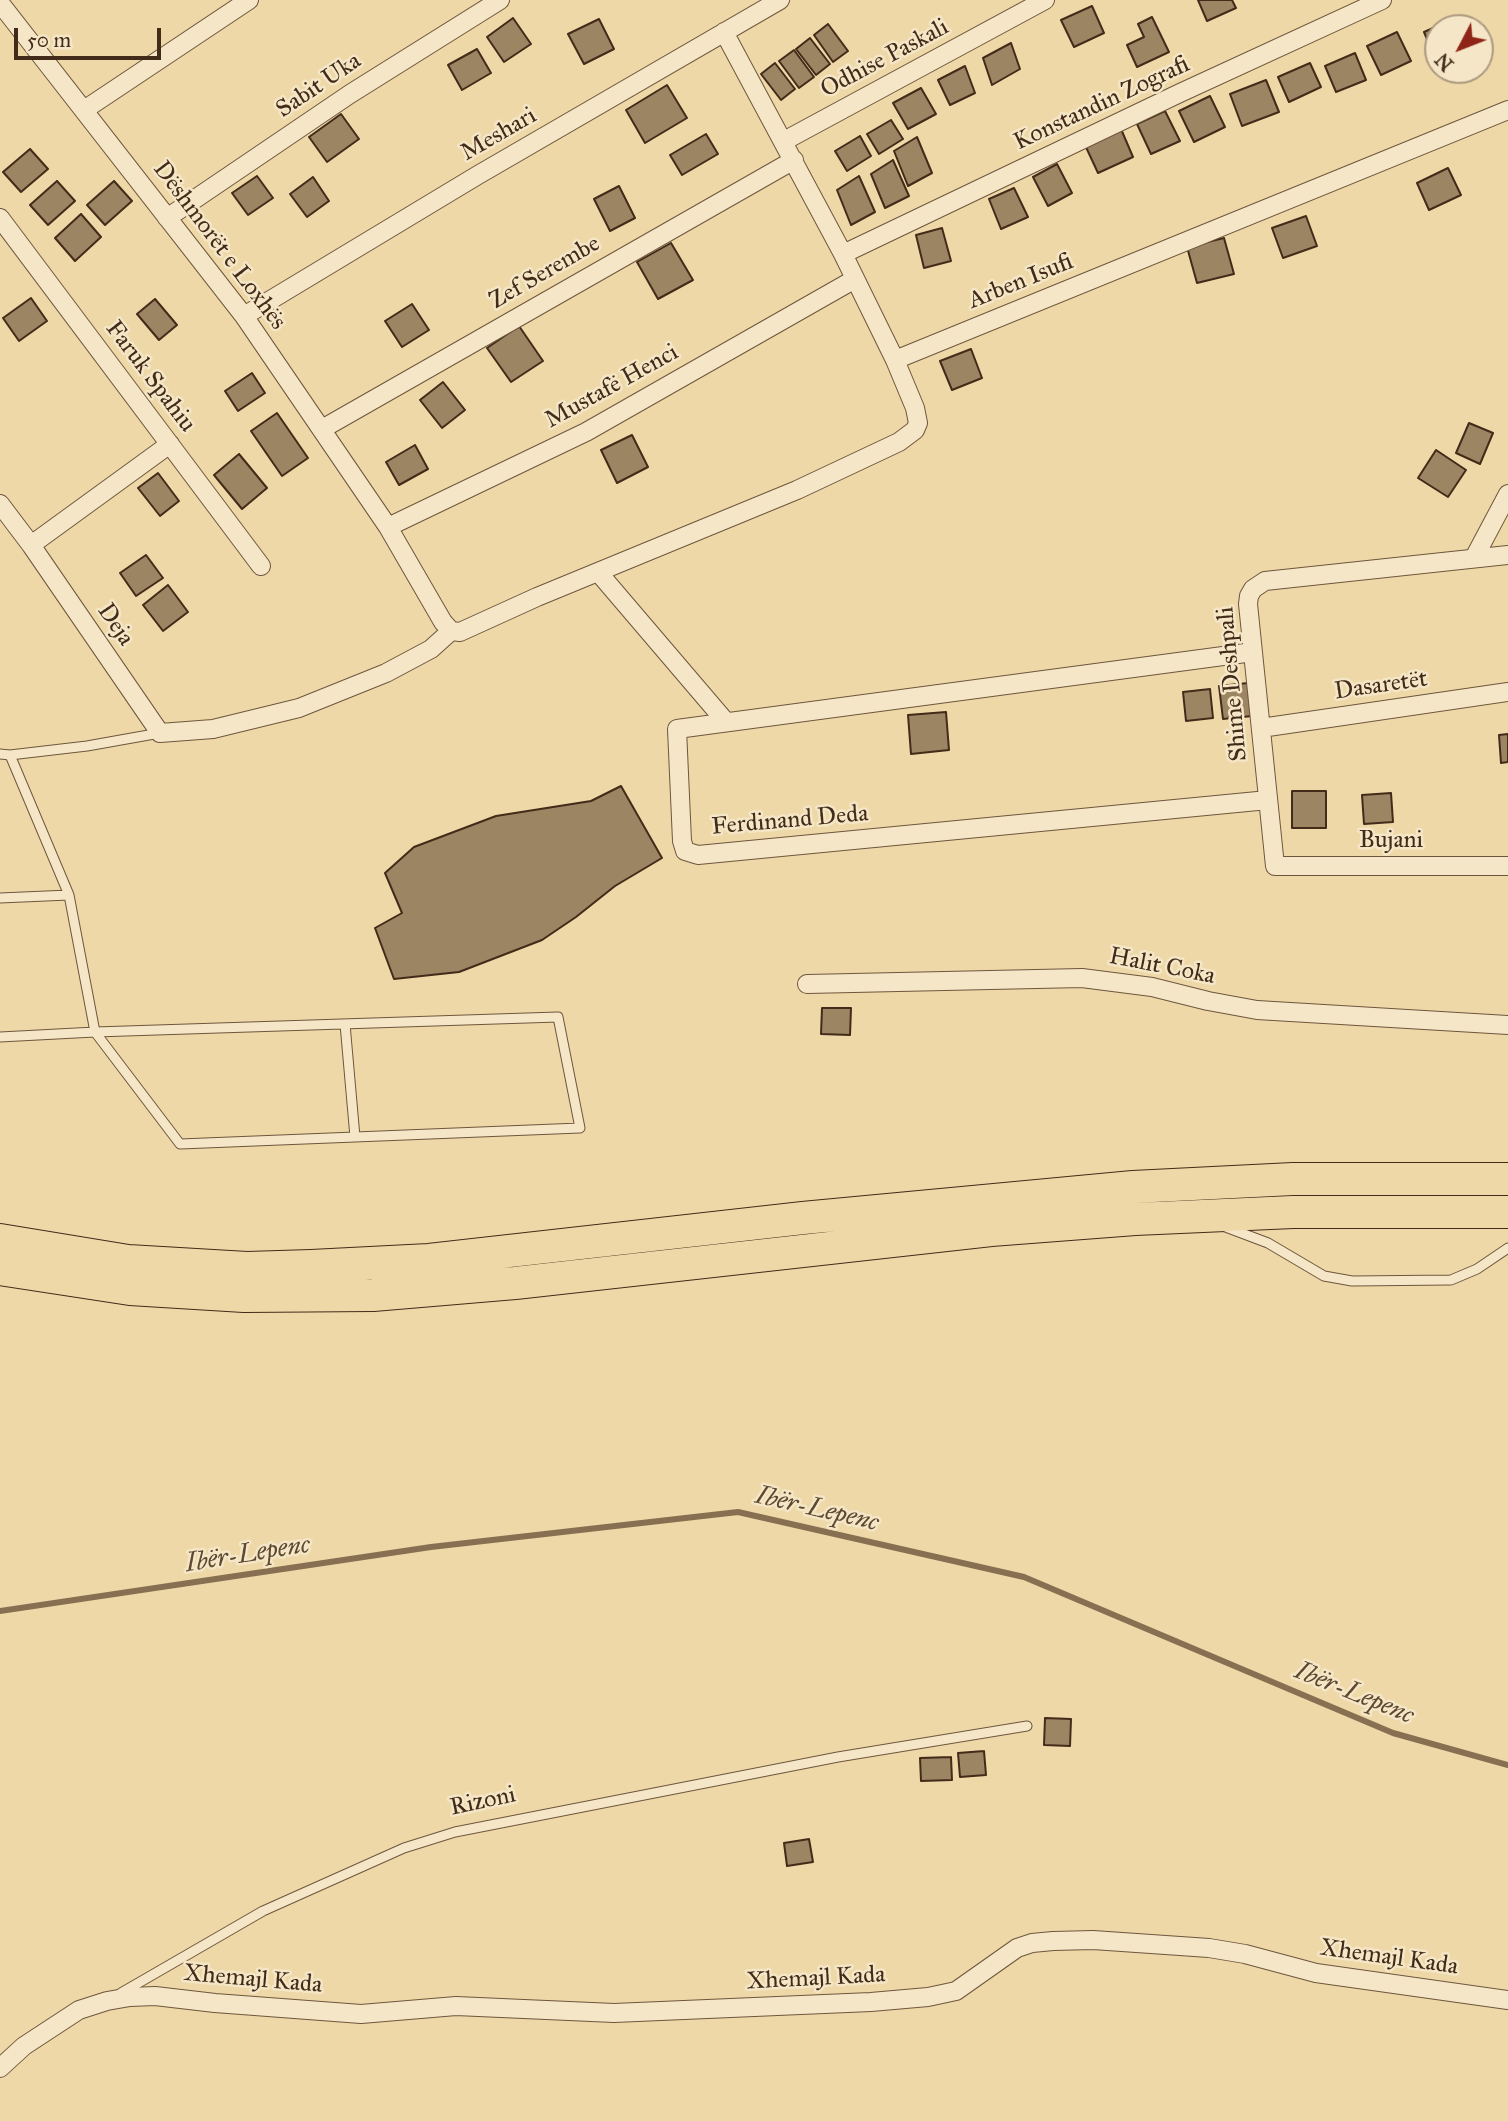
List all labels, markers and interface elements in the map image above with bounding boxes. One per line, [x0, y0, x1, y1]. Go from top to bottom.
street label: Odhise Paskali [816, 13, 954, 105]
scale bar [18, 14, 164, 58]
north arrow [1424, 14, 1494, 84]
text: 50 m [27, 27, 71, 53]
street label: Sabit Uka [271, 47, 367, 125]
text: N [1431, 48, 1458, 76]
street label: Konstandin Zografi [1010, 51, 1194, 157]
street label: Meshari [456, 102, 542, 168]
street label: Dëshmorët e Loxhës [146, 156, 292, 336]
street label: Zef Serembe [485, 230, 605, 316]
street label: Arben Isufi [964, 248, 1078, 316]
street label: Faruk Spahiu [99, 316, 201, 438]
street label: Mustafë Henci [540, 339, 684, 435]
street label: Deja [91, 598, 139, 652]
street label: Shime Deshpali [1212, 605, 1254, 763]
street label: Dasaretët [1333, 665, 1429, 707]
street label: Ferdinand Deda [710, 800, 870, 842]
street label: Bujani [1359, 827, 1423, 855]
street label: Halit Coka [1107, 943, 1217, 991]
water label: Ibër-Lepenc [752, 1481, 882, 1539]
water label: Ibër-Lepenc [183, 1530, 313, 1580]
water label: Ibër-Lepenc [1290, 1656, 1418, 1732]
street label: Rizoni [448, 1781, 518, 1823]
street label: Xhemajl Kada [1318, 1934, 1460, 1982]
street label: Xhemajl Kada [183, 1960, 323, 2000]
street label: Xhemajl Kada [746, 1961, 886, 1997]

